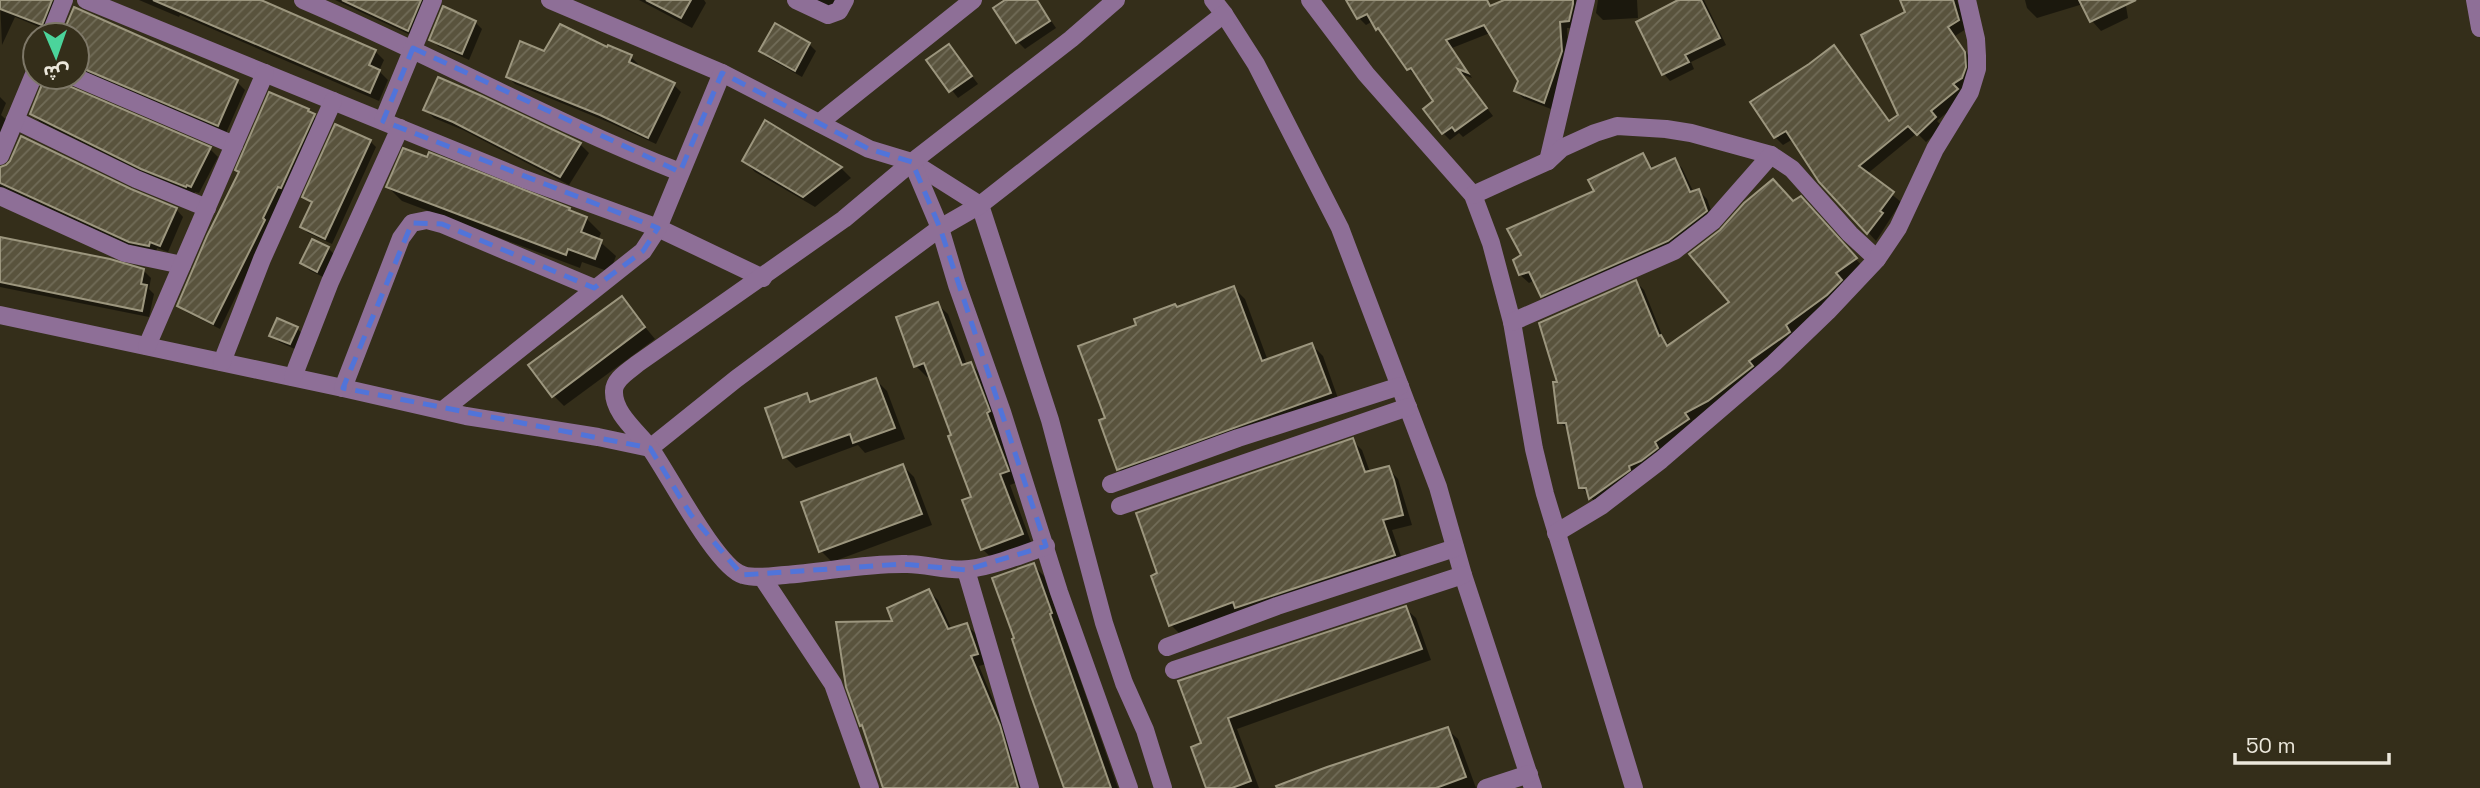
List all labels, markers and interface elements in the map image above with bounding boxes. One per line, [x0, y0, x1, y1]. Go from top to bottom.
north arrow [21, 21, 91, 91]
text: ش [43, 60, 70, 85]
scale bar [2235, 722, 2389, 766]
text: 50 m [2246, 732, 2296, 759]

